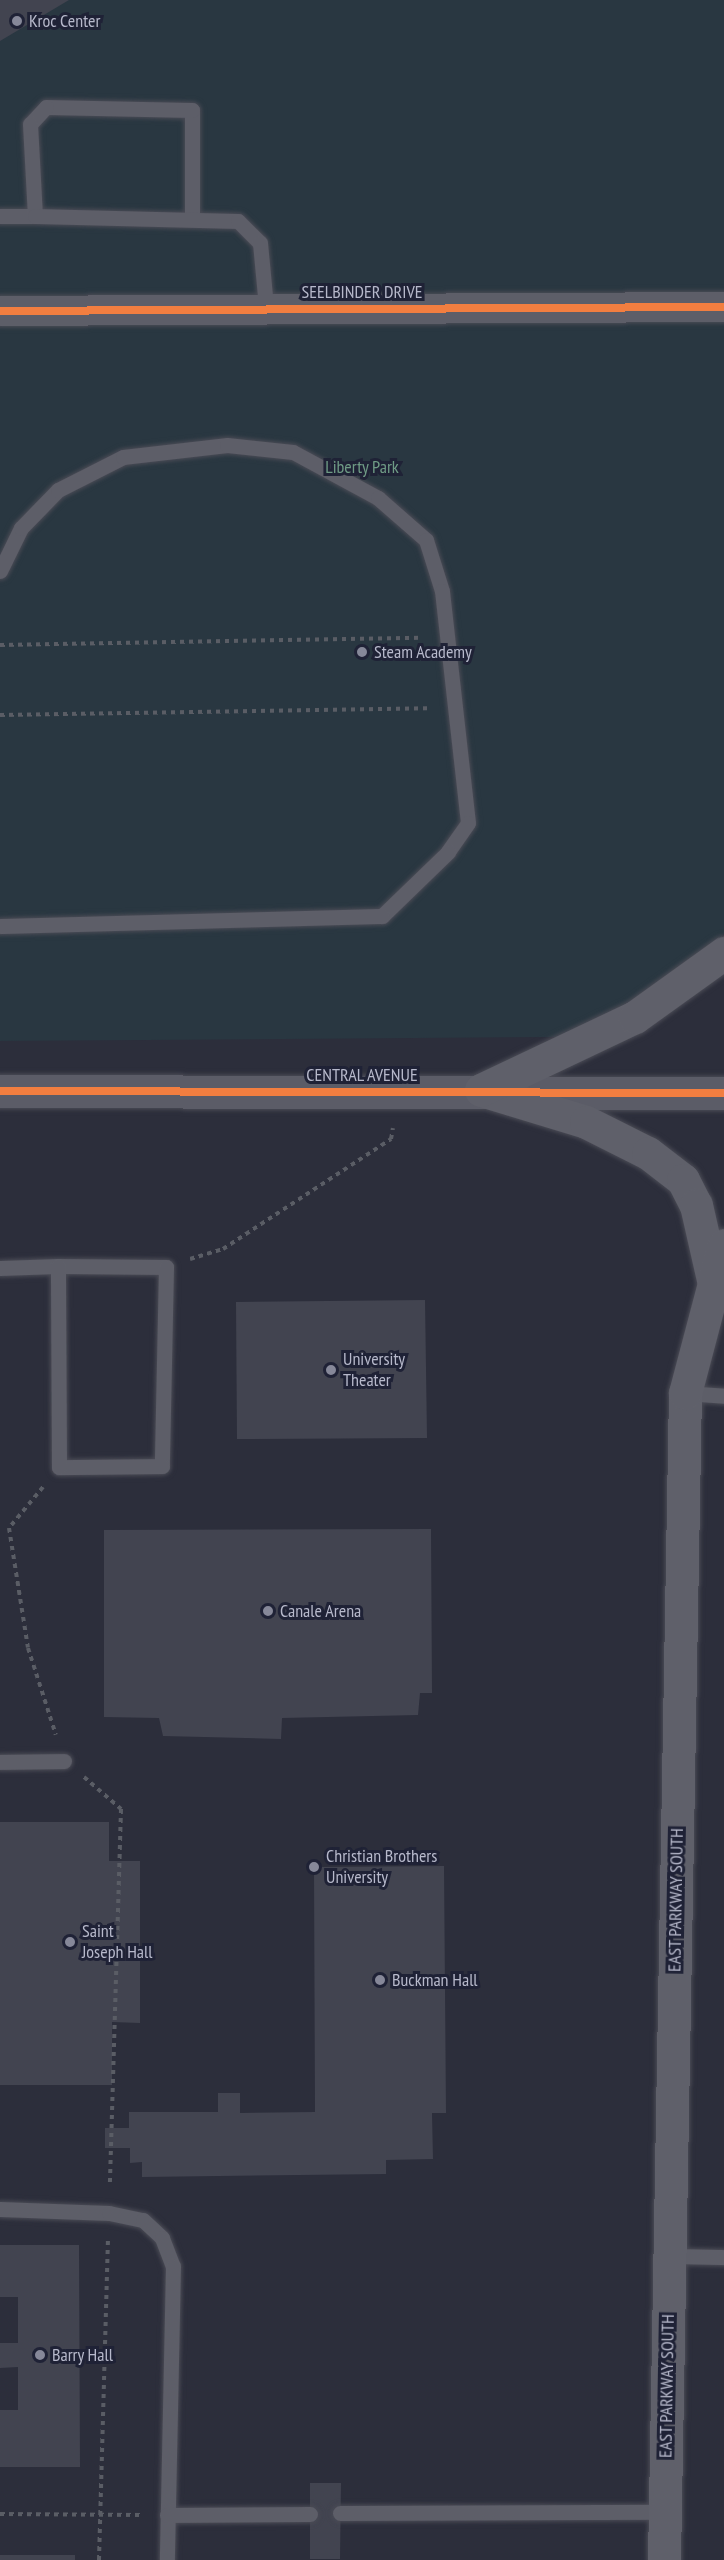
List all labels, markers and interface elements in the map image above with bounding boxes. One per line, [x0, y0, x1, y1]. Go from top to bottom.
place label: Kroc Center [29, 10, 101, 32]
marker: Kroc Center [10, 14, 24, 28]
street label: SEELBINDER DRIVE [302, 281, 422, 303]
park label: Liberty Park [325, 456, 399, 478]
place label: Steam Academy [374, 641, 472, 663]
marker: Steam Academy [355, 645, 369, 659]
street label: CENTRAL AVENUE [306, 1064, 418, 1086]
place label: University Theater [343, 1349, 405, 1392]
marker: University Theater [324, 1363, 338, 1377]
place label: Canale Arena [280, 1600, 362, 1622]
marker: Canale Arena [261, 1604, 275, 1618]
street label: EAST PARKWAY SOUTH [664, 1828, 688, 1972]
place label: Christian Brothers University [326, 1846, 437, 1888]
marker: Christian Brothers University [307, 1860, 321, 1874]
place label: Saint Joseph Hall [82, 1921, 152, 1964]
marker: Saint Joseph Hall [63, 1935, 77, 1949]
place label: Buckman Hall [392, 1969, 478, 1991]
marker: Buckman Hall [373, 1973, 387, 1987]
street label: EAST PARKWAY SOUTH [655, 2314, 679, 2458]
place label: Barry Hall [52, 2344, 113, 2366]
marker: Barry Hall [33, 2348, 47, 2362]

